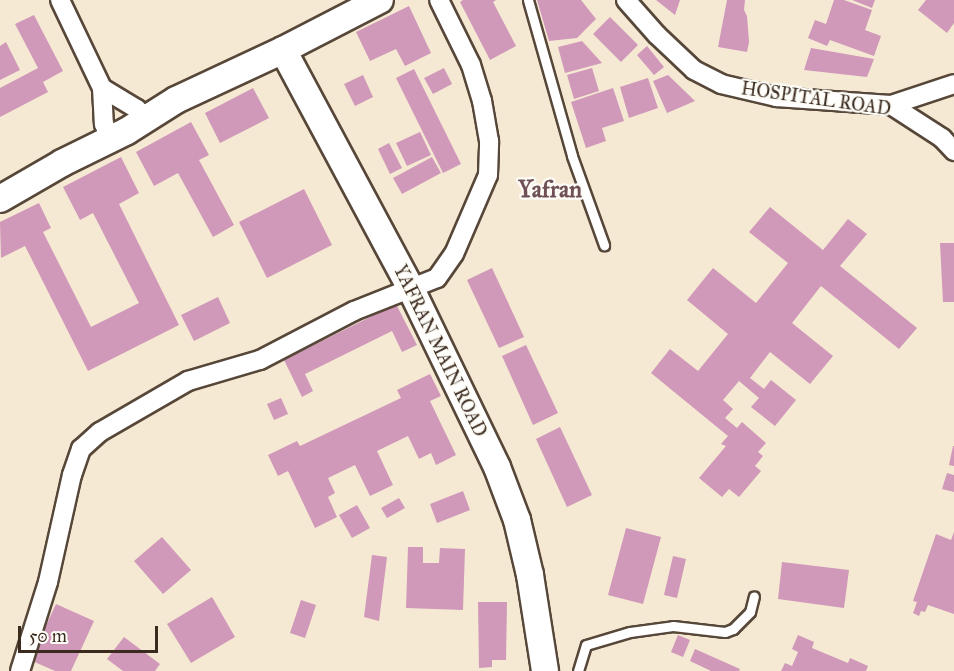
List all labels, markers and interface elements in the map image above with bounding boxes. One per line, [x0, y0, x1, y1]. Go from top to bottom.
street label: HOSPITAL ROAD [740, 78, 892, 120]
district label: Yafran [518, 176, 582, 204]
street label: YAFRAN MAIN ROAD [389, 262, 491, 440]
scale bar [21, 614, 160, 652]
text: 50 m [29, 625, 67, 647]

